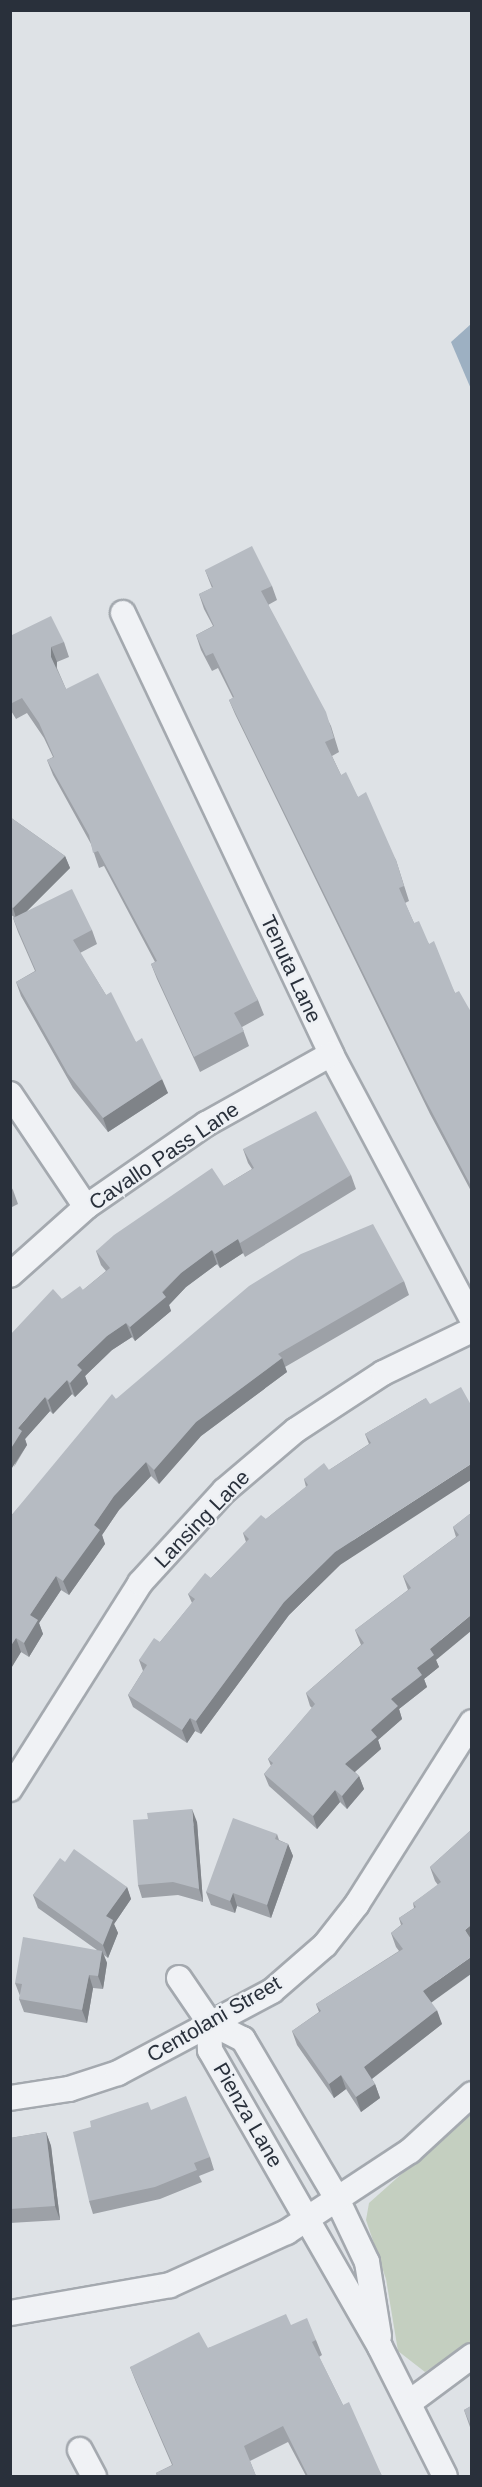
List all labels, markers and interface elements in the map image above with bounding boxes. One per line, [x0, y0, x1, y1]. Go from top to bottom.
street label: Tenuta Lane [255, 911, 327, 1027]
street label: Cavallo Pass Lane [84, 1097, 244, 1215]
street label: Lansing Lane [149, 1465, 255, 1573]
street label: Centolani Street [142, 1970, 286, 2068]
street label: Pienza Lane [208, 2058, 288, 2172]

